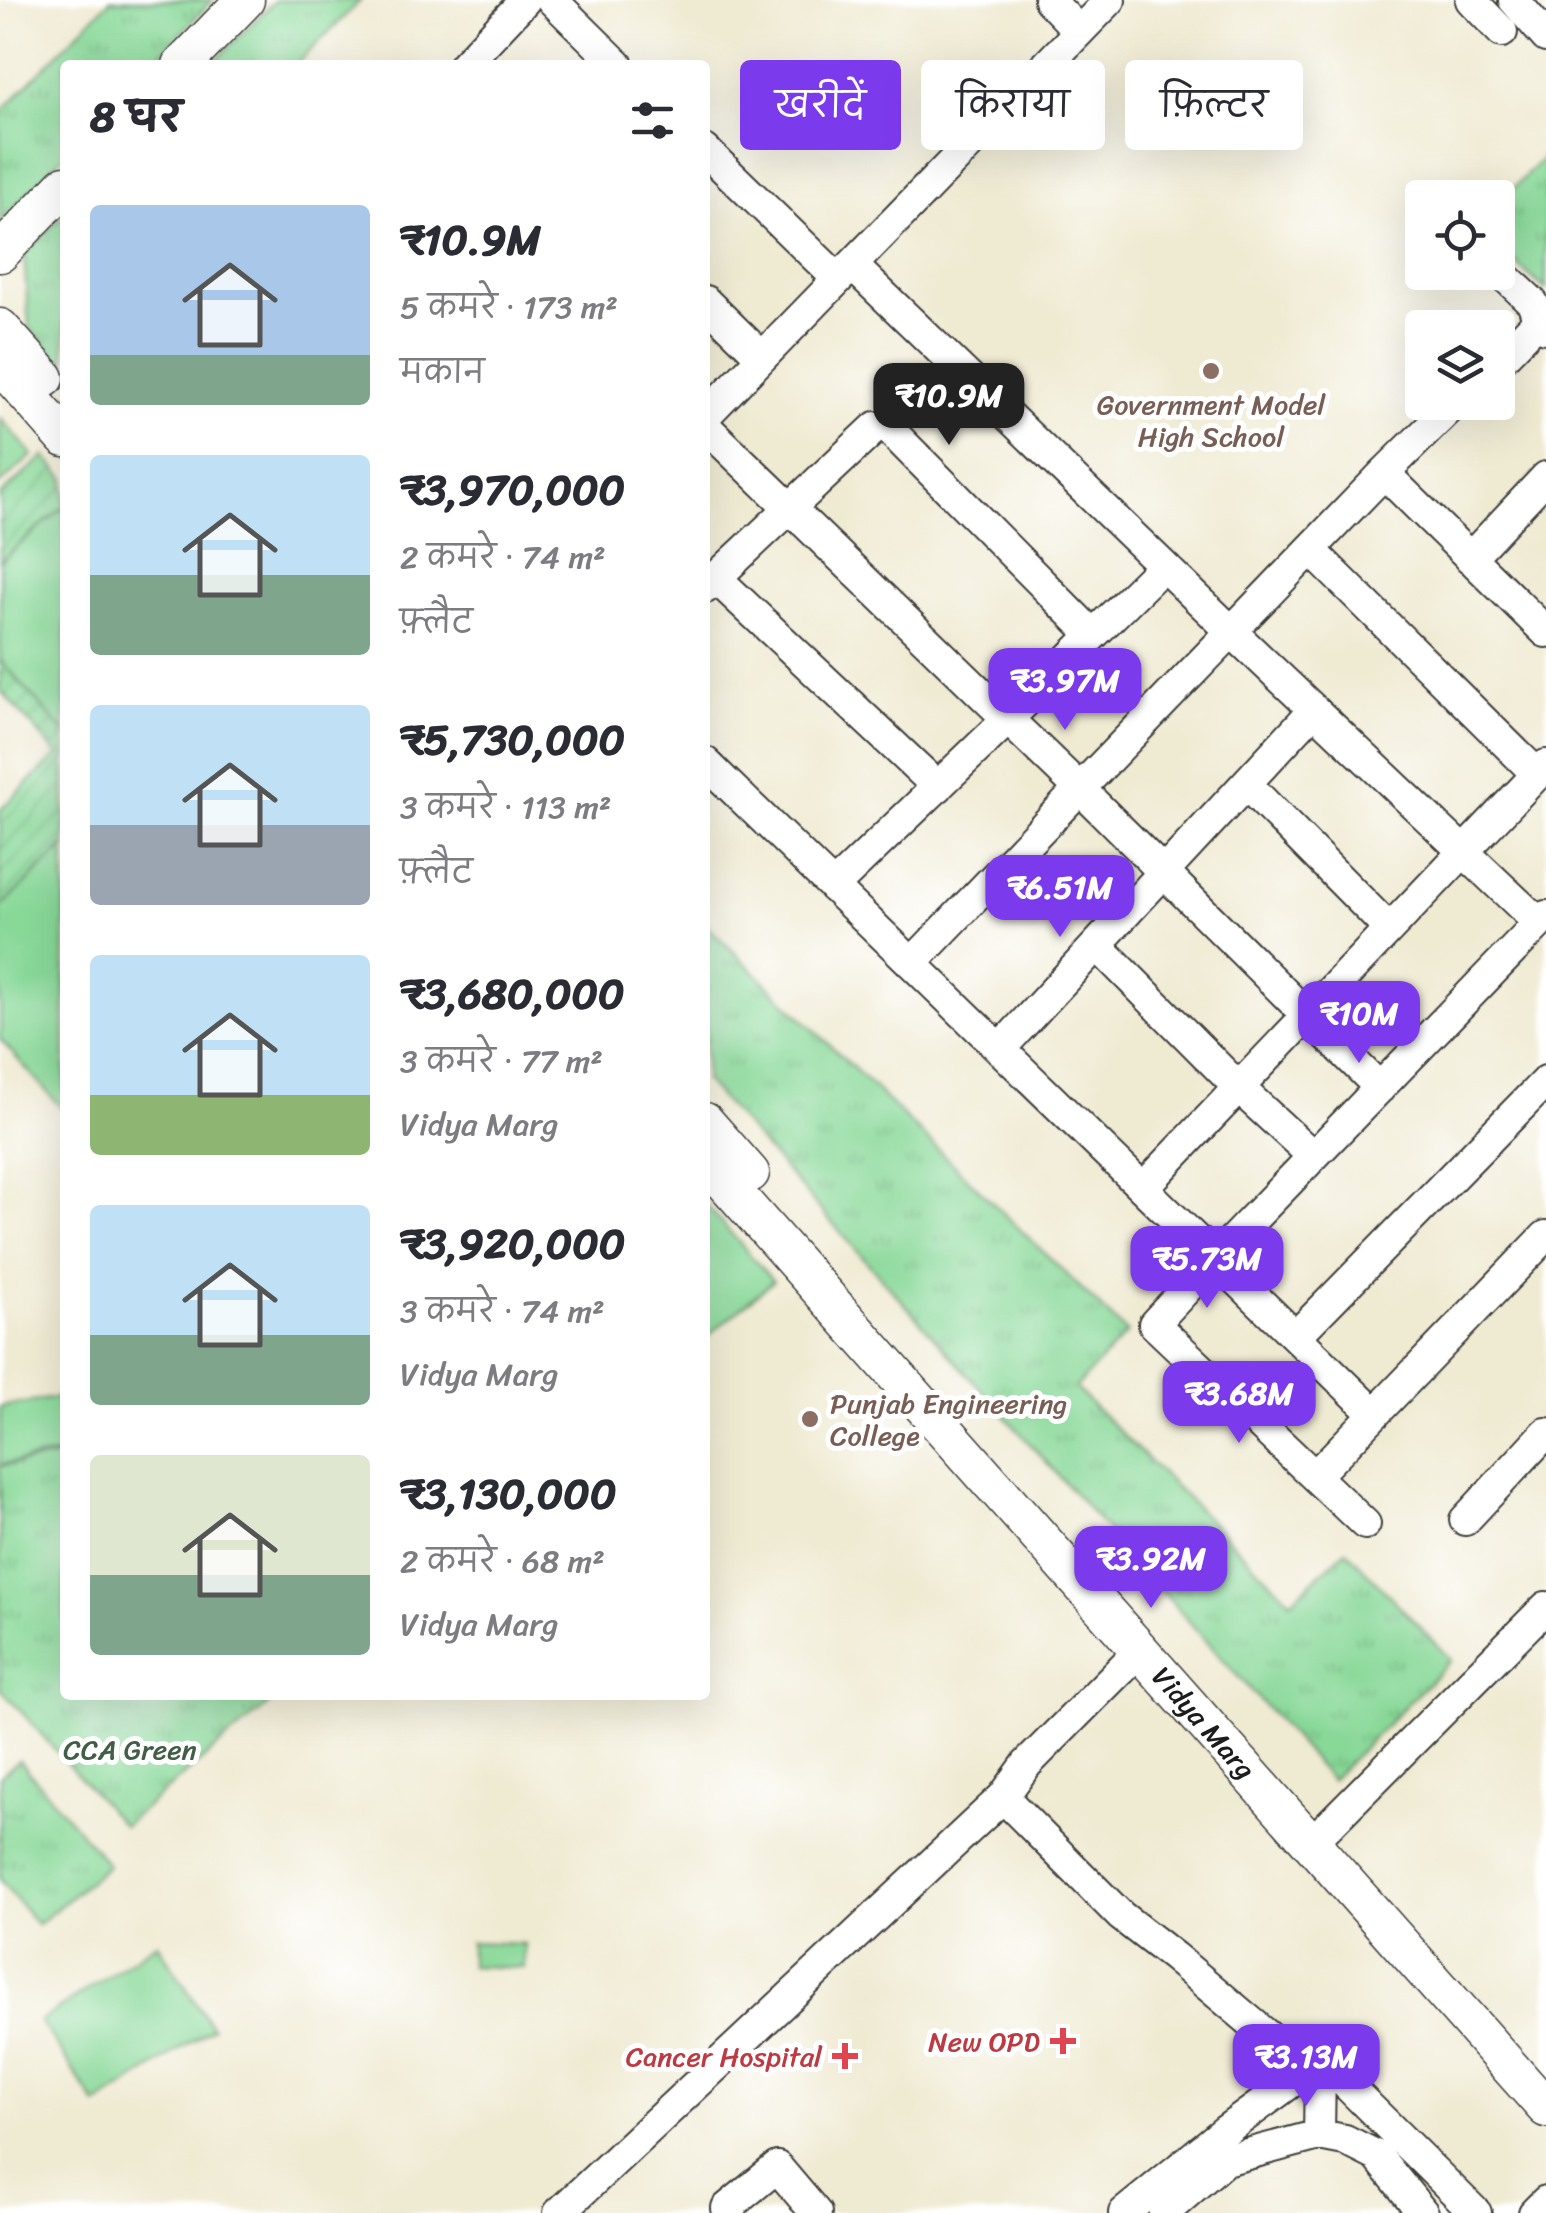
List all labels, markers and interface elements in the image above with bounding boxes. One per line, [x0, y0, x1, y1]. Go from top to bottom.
chip: खरीदें [740, 60, 901, 150]
chip: किराया [921, 60, 1105, 150]
chip: फ़िल्टर [1125, 60, 1303, 150]
text: 8 घर [90, 80, 182, 154]
icon: filters [625, 93, 680, 148]
map controls [1405, 180, 1515, 420]
button: locate [1405, 180, 1515, 290]
text: ₹10.9M [400, 203, 541, 277]
icon: home [170, 245, 290, 365]
text: 5 कमरे · 173 m² [400, 279, 618, 336]
button: layers [1405, 310, 1515, 420]
text: मकान [400, 344, 485, 401]
marker: Government Model High School [1200, 360, 1222, 382]
pin: ₹10.9M [868, 363, 1030, 448]
text: ₹10.9M [895, 367, 1003, 424]
place label: Government Model High School [1097, 380, 1326, 461]
text: ₹3,970,000 [400, 453, 625, 527]
icon: home [170, 495, 290, 615]
text: 2 कमरे · 74 m² [400, 529, 606, 586]
text: फ़्लैट [400, 594, 473, 651]
pin: ₹3.97M [984, 648, 1146, 733]
text: ₹3.97M [1010, 652, 1120, 709]
text: ₹5,730,000 [400, 703, 625, 777]
icon: home [170, 745, 290, 865]
text: 3 कमरे · 113 m² [400, 779, 611, 836]
text: फ़्लैट [400, 844, 473, 901]
pin: ₹6.51M [979, 855, 1141, 940]
text: ₹6.51M [1007, 859, 1113, 916]
text: ₹3,680,000 [400, 957, 625, 1031]
pin: ₹10M [1300, 981, 1418, 1066]
text: ₹10M [1320, 985, 1398, 1042]
icon: home [170, 995, 290, 1115]
text: 3 कमरे · 77 m² [400, 1033, 603, 1090]
text: Vidya Marg [400, 1096, 558, 1153]
text: ₹3,920,000 [400, 1207, 625, 1281]
pin: ₹5.73M [1126, 1226, 1288, 1311]
text: ₹5.73M [1152, 1230, 1262, 1287]
icon: home [170, 1245, 290, 1365]
text: 3 कमरे · 74 m² [400, 1283, 605, 1340]
text: Vidya Marg [400, 1346, 558, 1403]
pin: ₹3.68M [1158, 1361, 1320, 1446]
text: ₹3.68M [1185, 1365, 1293, 1422]
place label: Punjab Engineering College [830, 1379, 1067, 1460]
marker: Punjab Engineering College [799, 1408, 821, 1430]
text: ₹3,130,000 [400, 1457, 616, 1531]
icon: home [170, 1495, 290, 1615]
pin: ₹3.92M [1070, 1526, 1232, 1611]
text: ₹3.92M [1096, 1530, 1206, 1587]
text: 2 कमरे · 68 m² [400, 1533, 605, 1590]
text: Vidya Marg [400, 1596, 558, 1653]
street label: Vidya Marg [1140, 1654, 1268, 1791]
park label: CCA Green [63, 1725, 197, 1774]
place label: New OPD [928, 2017, 1040, 2066]
pin: ₹3.13M [1225, 2024, 1387, 2109]
marker: New OPD [1050, 2028, 1076, 2054]
text: ₹3.13M [1255, 2028, 1357, 2085]
place label: Cancer Hospital [626, 2032, 823, 2081]
marker: Cancer Hospital [832, 2043, 858, 2069]

